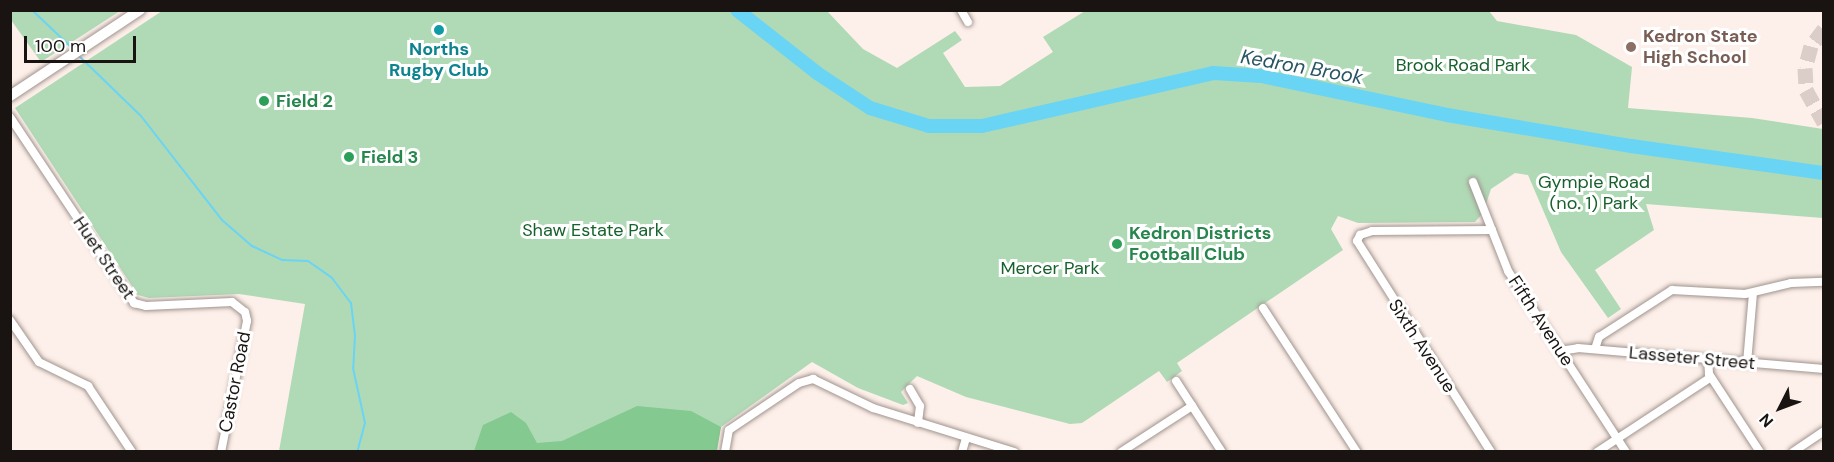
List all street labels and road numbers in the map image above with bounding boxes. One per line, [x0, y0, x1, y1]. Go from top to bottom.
street label: Huet Street [68, 212, 140, 304]
street label: Fifth Avenue [1504, 272, 1578, 370]
street label: Sixth Avenue [1384, 295, 1460, 397]
street label: Castor Road [215, 330, 255, 434]
street label: Lasseter Street [1628, 342, 1756, 374]

